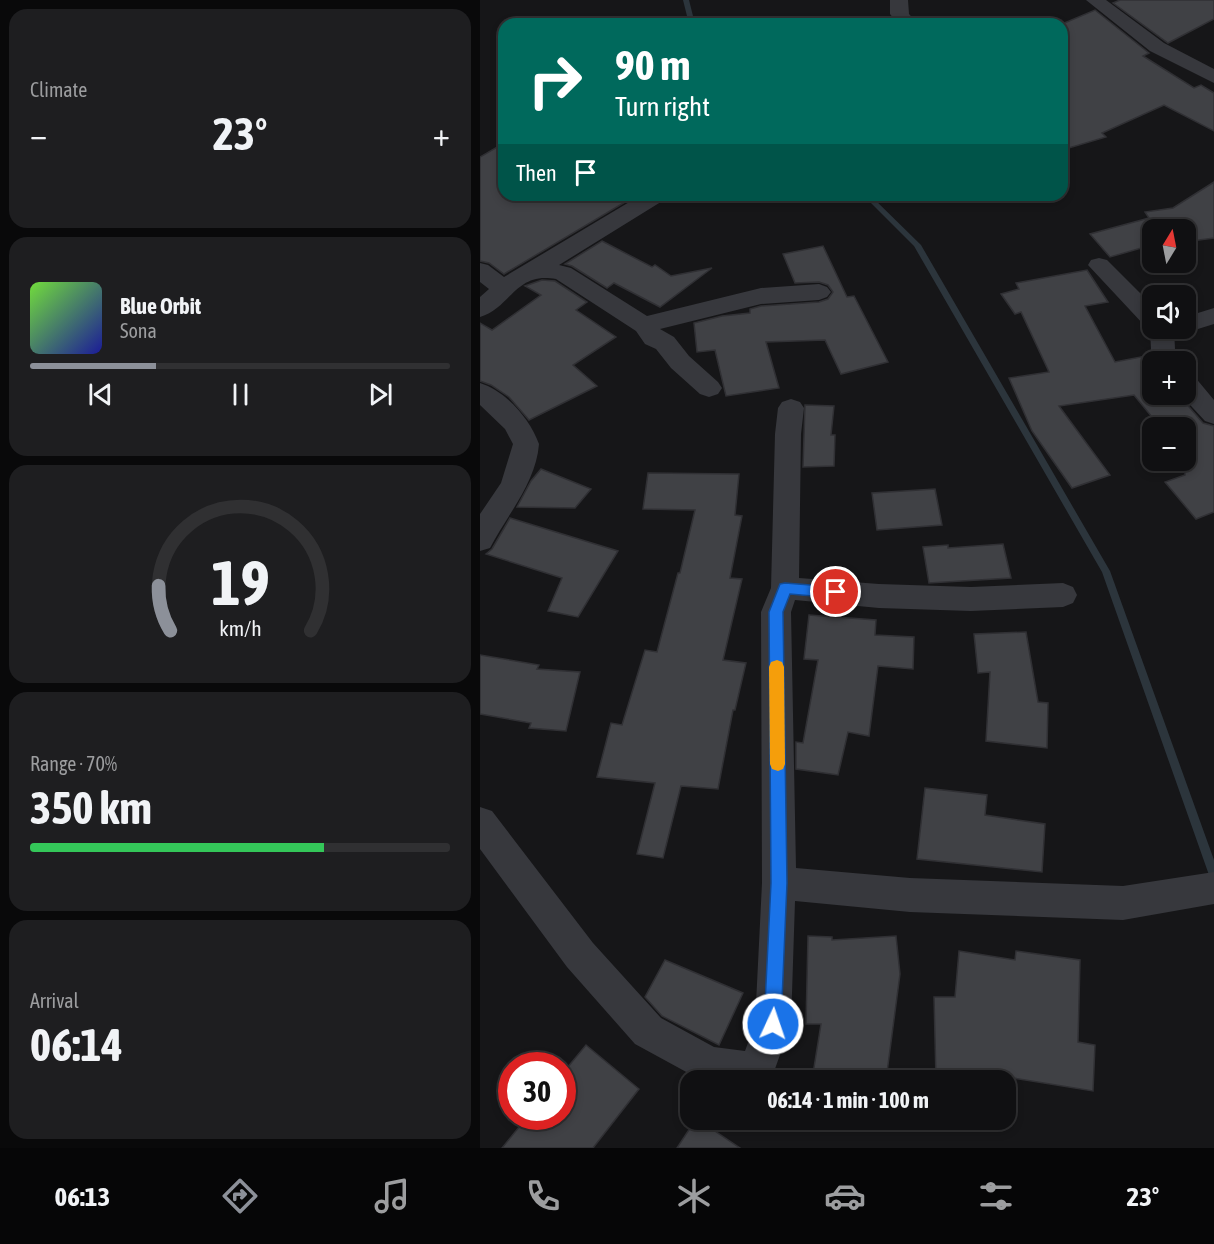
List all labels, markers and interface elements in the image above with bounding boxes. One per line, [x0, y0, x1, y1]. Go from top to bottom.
text: 90 m [615, 41, 690, 89]
icon: right [516, 42, 594, 120]
text: Climate [30, 78, 87, 101]
text: Turn right [615, 91, 710, 122]
text: 23° [213, 108, 267, 160]
text: − [30, 115, 47, 153]
text: + [433, 115, 450, 153]
icon: arrive [569, 156, 602, 189]
text: Then [516, 160, 557, 186]
north arrow [1142, 219, 1196, 273]
map controls [1142, 219, 1196, 471]
button: sound [1142, 285, 1196, 339]
text: Blue Orbit [120, 293, 201, 319]
text: Sona [120, 319, 157, 342]
button: + [1142, 351, 1196, 405]
icon: previous [84, 378, 117, 411]
icon: pause [224, 378, 257, 411]
icon: next [364, 378, 397, 411]
button: − [1142, 417, 1196, 471]
text: 19 [211, 547, 269, 618]
pin [810, 566, 861, 617]
icon: arrive [819, 575, 852, 608]
text: km/h [219, 616, 261, 641]
text: Range · 70% [30, 752, 117, 775]
text: 350 km [30, 782, 152, 834]
text: Arrival [30, 989, 79, 1012]
position arrow [741, 992, 805, 1056]
text: 06:14 [30, 1019, 123, 1071]
speed limit sign: 30 [498, 1052, 576, 1130]
text: 06:14 · 1 min · 100 m [767, 1087, 929, 1113]
icon: directions [219, 1175, 261, 1217]
icon: music [371, 1175, 413, 1217]
icon: phone [522, 1175, 564, 1217]
icon: climate [673, 1175, 715, 1217]
icon: car [824, 1175, 866, 1217]
icon: filters [975, 1175, 1017, 1217]
text: 06:13 [55, 1181, 110, 1212]
text: 23° [1126, 1181, 1159, 1212]

